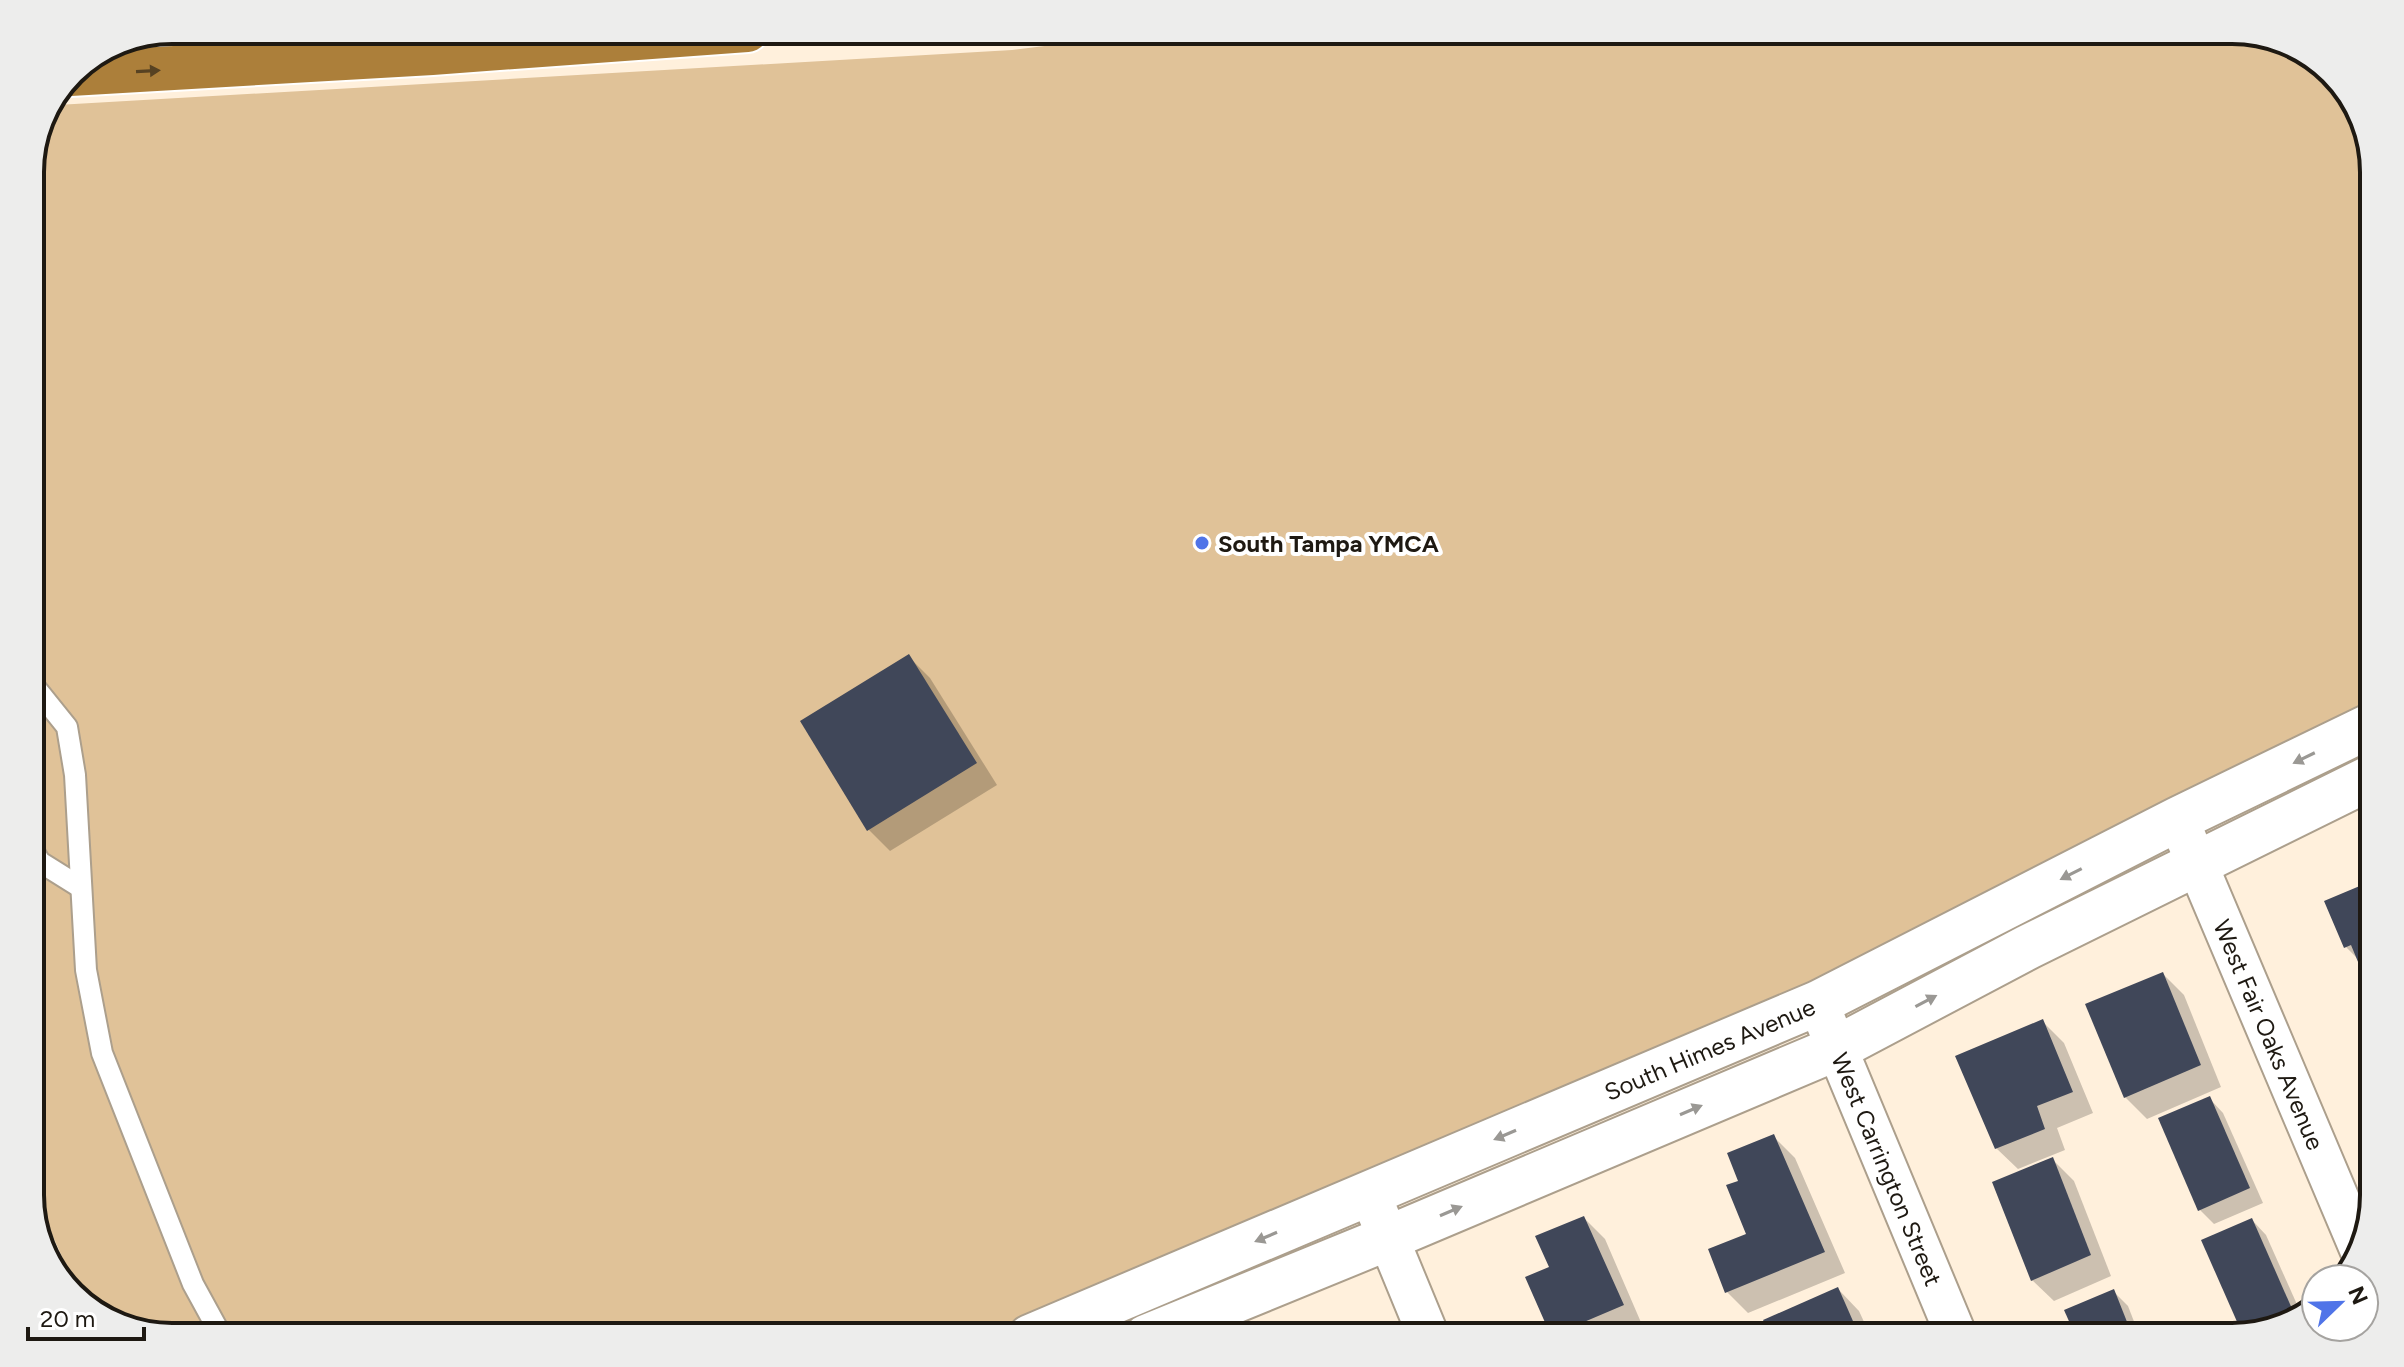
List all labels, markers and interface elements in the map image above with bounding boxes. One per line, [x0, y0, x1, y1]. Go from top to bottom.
one-way arrow [136, 65, 161, 78]
place label: South Tampa YMCA [1218, 529, 1439, 558]
marker: South Tampa YMCA [1193, 534, 1211, 552]
one-way arrow [2292, 751, 2315, 765]
one-way arrow [2059, 867, 2082, 880]
street label: West Fair Oaks Avenue [2208, 915, 2331, 1154]
street label: South Himes Avenue [1600, 992, 1819, 1106]
one-way arrow [1915, 994, 1938, 1007]
street label: West Carrington Street [1826, 1048, 1949, 1290]
one-way arrow [1679, 1103, 1703, 1116]
one-way arrow [1493, 1128, 1517, 1141]
one-way arrow [1439, 1205, 1463, 1218]
one-way arrow [1254, 1231, 1278, 1244]
north arrow [2300, 1263, 2380, 1343]
text: N [2342, 1282, 2374, 1308]
scale bar [28, 1291, 144, 1341]
text: 20 m [40, 1304, 95, 1333]

